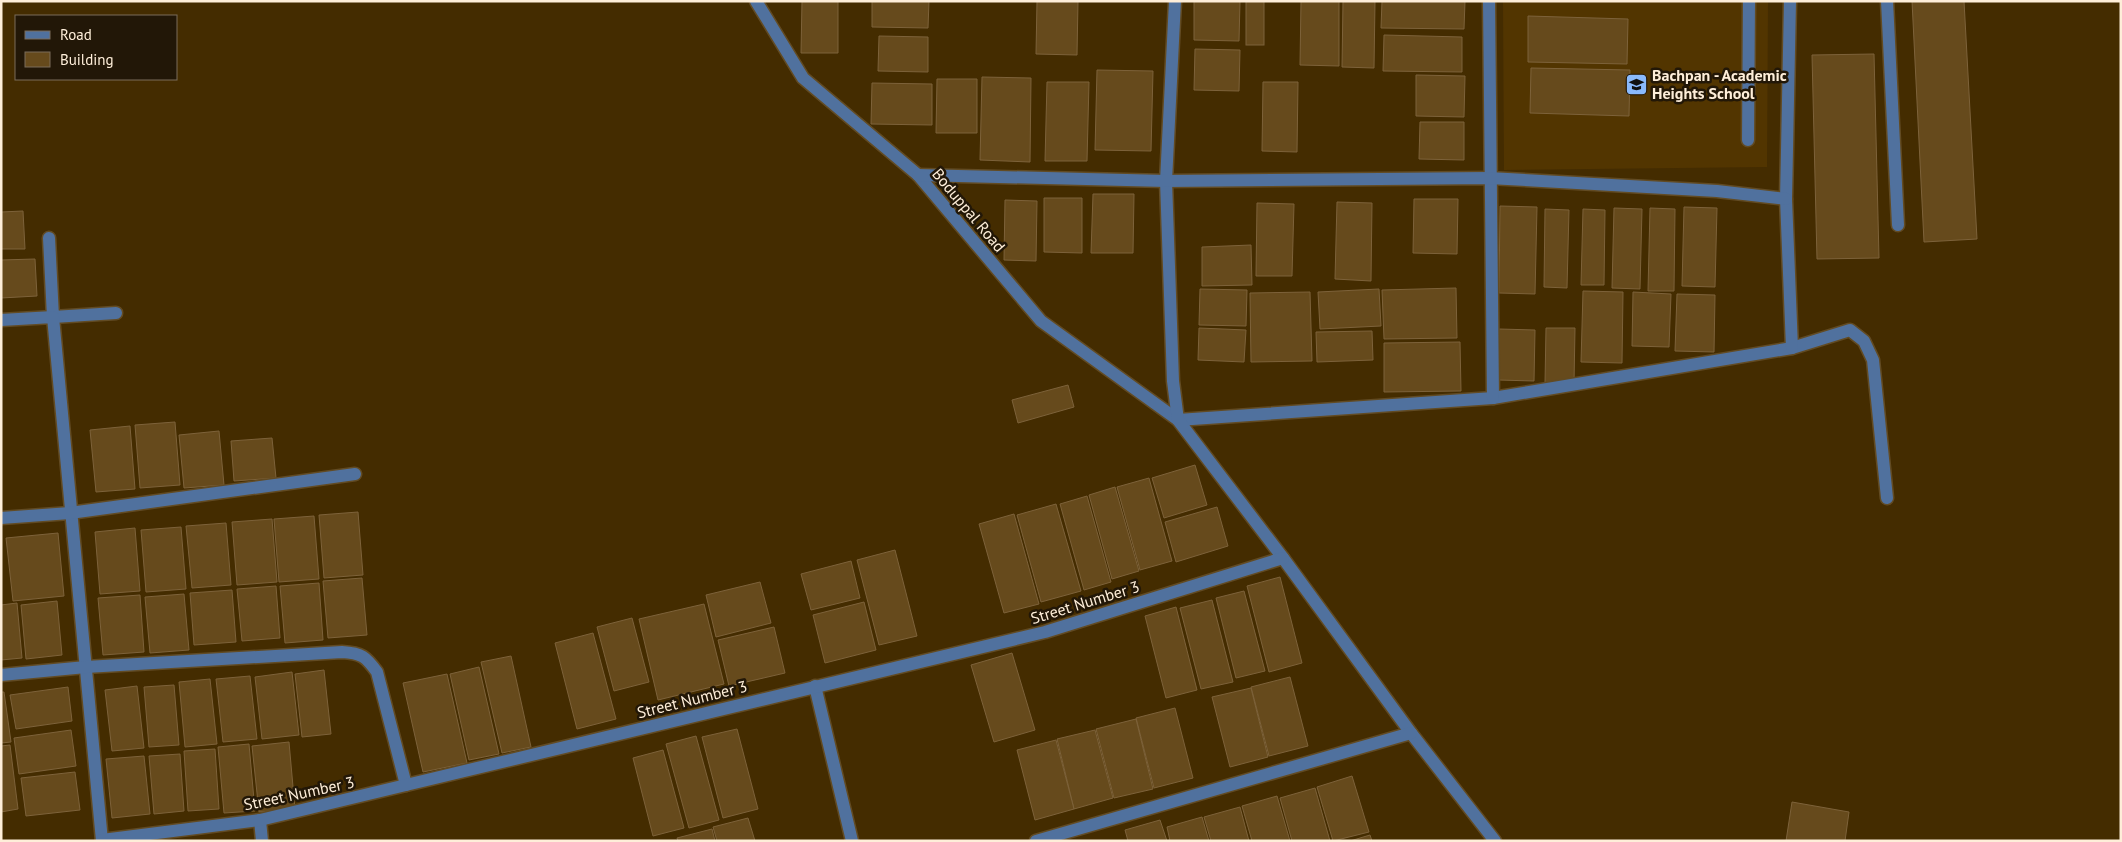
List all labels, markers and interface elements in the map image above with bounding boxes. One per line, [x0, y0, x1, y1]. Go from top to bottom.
legend [15, 15, 178, 80]
text: Road [60, 25, 92, 44]
text: Building [60, 50, 114, 69]
place label: Bachpan - Academic Heights School [1652, 65, 1787, 103]
school or university icon: Bachpan - Academic Heights School [1624, 72, 1648, 96]
street label: Boduppal Road [928, 164, 1010, 256]
street label: Street Number 3 [1028, 576, 1142, 628]
street label: Street Number 3 [635, 676, 749, 722]
street label: Street Number 3 [242, 771, 356, 815]

